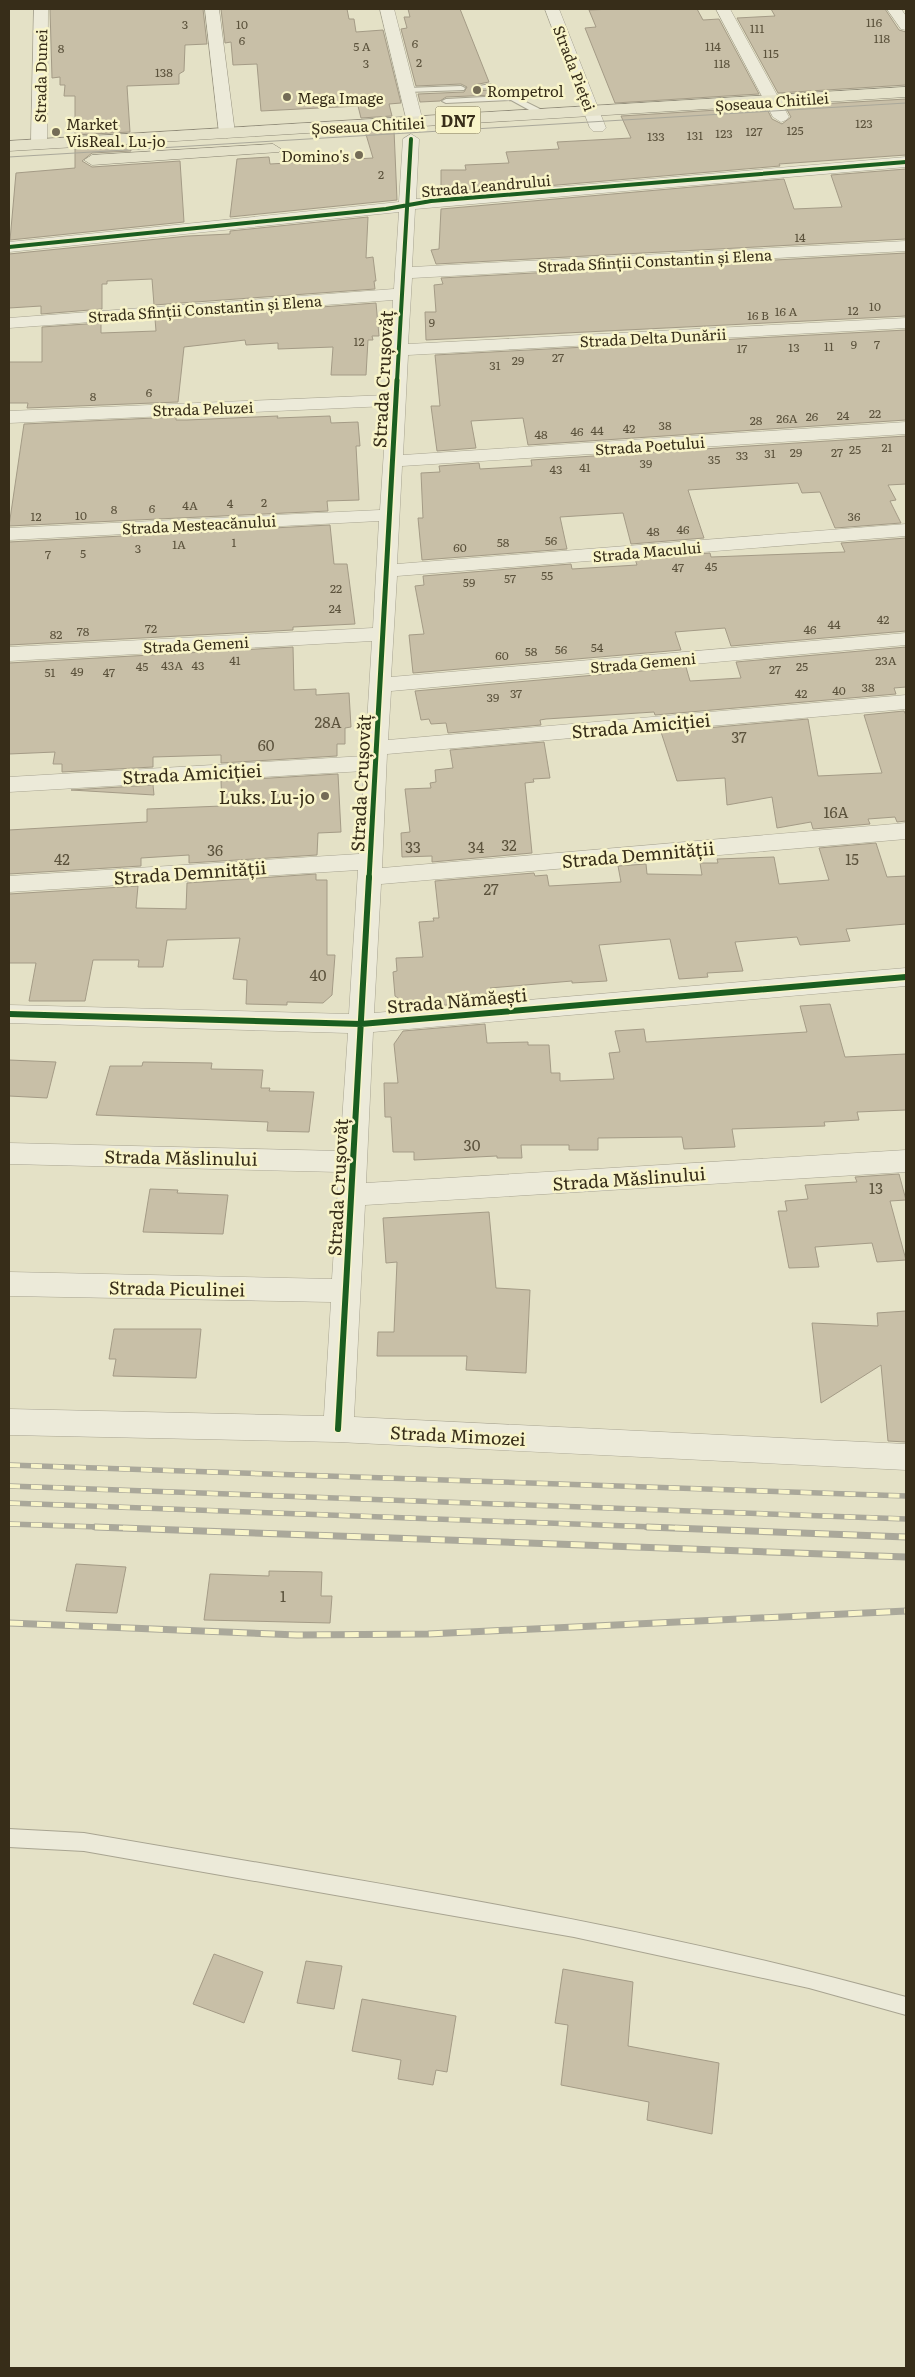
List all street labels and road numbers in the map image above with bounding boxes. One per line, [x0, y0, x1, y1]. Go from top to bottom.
street label: Strada Pieței [548, 22, 602, 114]
street label: Strada Dunei [28, 29, 52, 123]
street label: Șoseaua Chitilei [714, 86, 830, 116]
road number: DN7 [436, 106, 480, 134]
street label: Șoseaua Chitilei [310, 111, 426, 139]
street label: Strada Leandrului [420, 168, 552, 202]
street label: Strada Sfinții Constantin și Elena [537, 242, 774, 278]
street label: Strada Sfinții Constantin și Elena [87, 288, 324, 328]
street label: Strada Crușovăț [365, 309, 399, 448]
street label: Strada Delta Dunării [579, 322, 727, 352]
street label: Strada Peluzei [152, 395, 254, 421]
street label: Strada Poetului [594, 430, 706, 460]
street label: Strada Mesteacănului [121, 508, 277, 540]
street label: Strada Macului [592, 535, 702, 567]
street label: Strada Gemeni [143, 630, 249, 658]
street label: Strada Gemeni [589, 646, 697, 678]
street label: Strada Amiciției [570, 705, 712, 745]
street label: Strada Crușovăț [343, 713, 377, 852]
street label: Strada Amiciției [122, 756, 262, 790]
street label: Strada Demnității [561, 834, 715, 874]
street label: Strada Demnității [113, 853, 267, 891]
street label: Strada Nămăești [386, 980, 528, 1020]
street label: Strada Crușovăț [320, 1117, 354, 1256]
street label: Strada Măslinului [104, 1142, 258, 1172]
street label: Strada Măslinului [552, 1159, 706, 1197]
street label: Strada Piculinei [109, 1273, 245, 1303]
street label: Strada Mimozei [390, 1418, 526, 1452]

